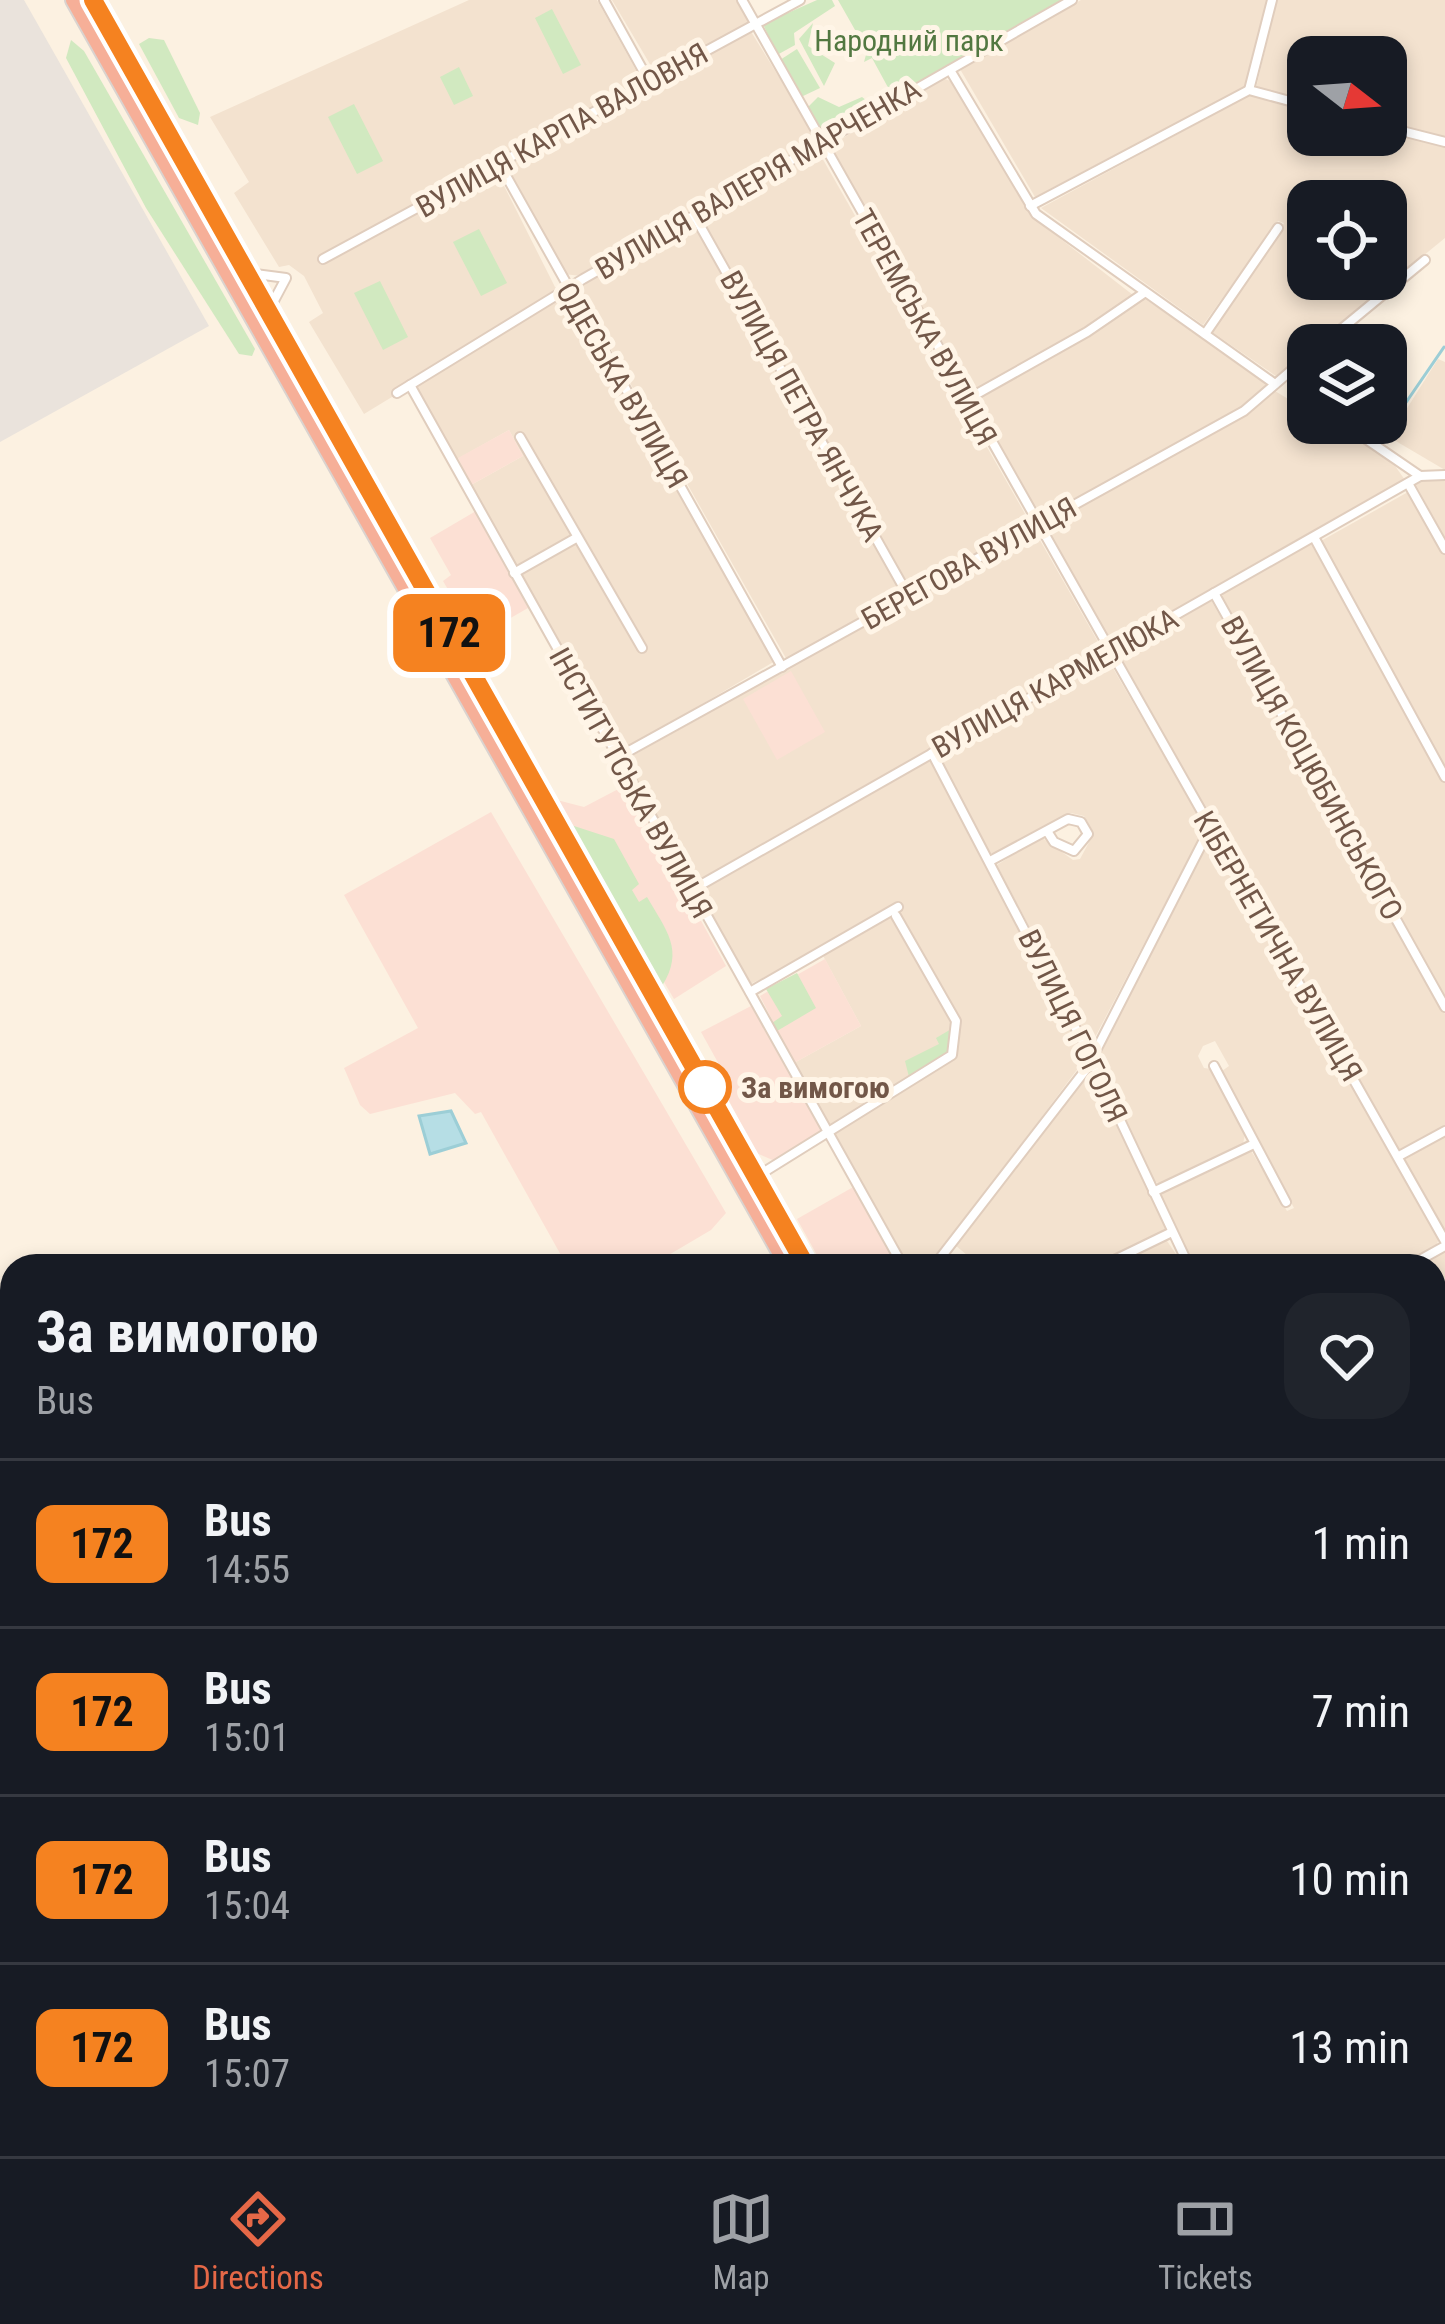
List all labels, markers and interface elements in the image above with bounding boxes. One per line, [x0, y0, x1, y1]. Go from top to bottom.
park label: Народний парк [814, 23, 1004, 58]
street label: ВУЛИЦЯ КАРПА ВАЛОВНЯ [410, 35, 714, 225]
north arrow [1287, 36, 1407, 156]
map controls [1287, 36, 1407, 444]
street label: ВУЛИЦЯ ВАЛЕРІЯ МАРЧЕНКА [589, 71, 927, 287]
button: locate [1287, 180, 1407, 300]
street label: ТЕРЕМСЬКА ВУЛИЦЯ [846, 203, 1004, 451]
street label: ВУЛИЦЯ ПЕТРА ЯНЧУКА [713, 265, 891, 547]
street label: ОДЕСЬКА ВУЛИЦЯ [549, 276, 695, 494]
button: layers [1287, 324, 1407, 444]
street label: БЕРЕГОВА ВУЛИЦЯ [855, 489, 1083, 637]
line badge: 172 [380, 594, 518, 672]
street label: ВУЛИЦЯ КАРМЕЛЮКА [926, 601, 1184, 765]
text: 172 [417, 608, 481, 657]
street label: ВУЛИЦЯ КОЦЮБИНСЬКОГО [1214, 610, 1410, 926]
street label: ІНСТИТУТСЬКА ВУЛИЦЯ [542, 642, 720, 924]
street label: КІБЕРНЕТИЧНА ВУЛИЦЯ [1186, 805, 1370, 1087]
street label: ВУЛИЦЯ ГОГОЛЯ [1011, 924, 1135, 1128]
marker: За вимогою [680, 1062, 730, 1112]
place label: За вимогою [741, 1070, 890, 1105]
button: heart [1284, 1293, 1410, 1419]
text: За вимогою [36, 1299, 319, 1366]
text: Bus [36, 1378, 94, 1424]
text: Bus [204, 1494, 272, 1547]
text: 1 min [1311, 1517, 1410, 1570]
text: 172 [70, 1519, 134, 1568]
text: 14:55 [204, 1547, 290, 1593]
text: Bus [204, 1662, 272, 1715]
text: 7 min [1311, 1685, 1410, 1738]
text: 172 [70, 1687, 134, 1736]
text: 15:01 [204, 1715, 290, 1761]
text: Bus [204, 1830, 272, 1883]
text: 10 min [1289, 1853, 1410, 1906]
text: 172 [70, 1855, 134, 1904]
text: 15:04 [204, 1883, 290, 1929]
text: Bus [204, 1998, 272, 2051]
text: 13 min [1289, 2021, 1410, 2074]
text: 172 [70, 2023, 134, 2072]
text: 15:07 [204, 2051, 290, 2097]
tab: Directions [192, 2186, 324, 2297]
tab: Map [708, 2186, 774, 2297]
tab: Tickets [1158, 2186, 1253, 2297]

